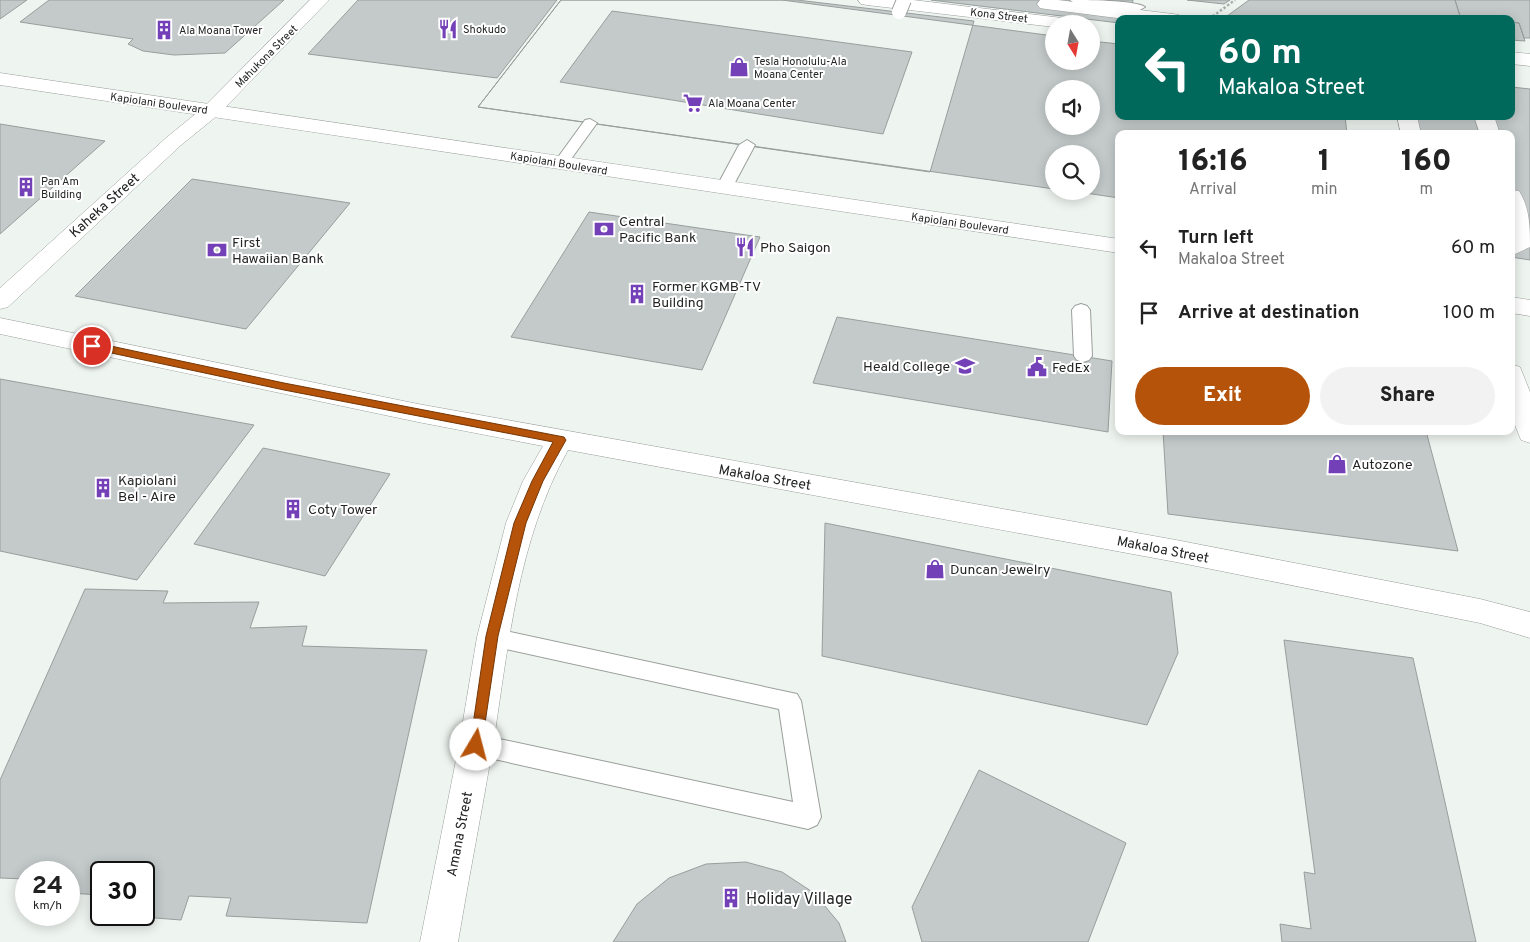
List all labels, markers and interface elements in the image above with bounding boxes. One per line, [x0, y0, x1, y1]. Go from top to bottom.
street label: Kona Street [969, 6, 1029, 26]
north arrow [1045, 15, 1100, 70]
map controls [1045, 15, 1100, 200]
restaurant icon: Shokudo [437, 18, 459, 40]
building icon: Ala Moana Tower [153, 19, 175, 41]
street label: Mahukona Street [232, 22, 301, 91]
place label: Shokudo [463, 23, 506, 37]
place label: Ala Moana Tower [179, 24, 263, 38]
text: 60 m [1218, 32, 1302, 76]
icon: left [1135, 35, 1200, 100]
place label: Tesla Honolulu-Ala Moana Center [754, 55, 847, 82]
shop icon: Tesla Honolulu-Ala Moana Center [728, 56, 750, 78]
text: Makaloa Street [1218, 75, 1365, 102]
button: sound [1045, 80, 1100, 135]
street label: Kapiolani Boulevard [109, 90, 209, 118]
supermarket icon: Ala Moana Center [682, 92, 704, 114]
place label: Ala Moana Center [708, 97, 797, 111]
text: 16:16 [1178, 144, 1248, 181]
text: 1 [1318, 144, 1330, 181]
text: 160 [1401, 144, 1452, 181]
button: search [1045, 145, 1100, 200]
street label: Kapiolani Boulevard [509, 149, 608, 179]
street label: Kaheka Street [67, 170, 144, 242]
place label: Pan Am Building [41, 175, 82, 202]
building icon: Pan Am Building [15, 176, 37, 198]
text: Arrival [1189, 180, 1237, 200]
text: min [1311, 180, 1338, 200]
text: m [1419, 180, 1433, 200]
street label: Kapiolani Boulevard [910, 210, 1010, 238]
place label: Central Pacific Bank [619, 214, 696, 247]
bank icon: Central Pacific Bank [593, 218, 615, 240]
text: Turn left [1178, 226, 1254, 250]
icon: left [1135, 234, 1163, 262]
place label: First Hawaiian Bank [232, 235, 324, 268]
restaurant icon: Pho Saigon [734, 236, 756, 258]
text: 60 m [1451, 236, 1495, 260]
bank icon: First Hawaiian Bank [206, 239, 228, 261]
place label: Pho Saigon [760, 240, 831, 257]
text: Makaloa Street [1178, 250, 1285, 270]
place label: Former KGMB-TV Building [652, 279, 761, 312]
building icon: Former KGMB-TV Building [626, 283, 648, 305]
icon: arrive [1135, 299, 1163, 327]
text: Arrive at destination [1178, 301, 1359, 325]
text: 100 m [1443, 301, 1495, 325]
pin [71, 325, 113, 367]
icon: arrive [78, 332, 106, 360]
school or university icon: Heald College [954, 355, 976, 377]
public building icon: FedEx [1026, 356, 1048, 378]
place label: Heald College [863, 359, 950, 376]
place label: FedEx [1052, 360, 1090, 377]
button: Exit [1135, 367, 1310, 425]
button: Share [1320, 367, 1495, 425]
shop icon: Autozone [1326, 453, 1348, 475]
place label: Autozone [1352, 457, 1412, 474]
street label: Makaloa Street [717, 462, 812, 495]
place label: Kapiolani Bel - Aire [118, 473, 177, 506]
building icon: Kapiolani Bel - Aire [92, 477, 114, 499]
building icon: Coty Tower [282, 498, 304, 520]
place label: Coty Tower [308, 502, 378, 519]
street label: Makaloa Street [1115, 533, 1210, 568]
shop icon: Duncan Jewelry [924, 558, 946, 580]
place label: Duncan Jewelry [950, 562, 1050, 579]
position arrow [449, 718, 501, 770]
street label: Amana Street [444, 790, 477, 878]
speed limit sign: 30 [90, 861, 155, 926]
text: 24 [32, 871, 63, 903]
building icon: Holiday Village [720, 887, 742, 909]
place label: Holiday Village [746, 890, 852, 910]
text: km/h [33, 898, 62, 914]

